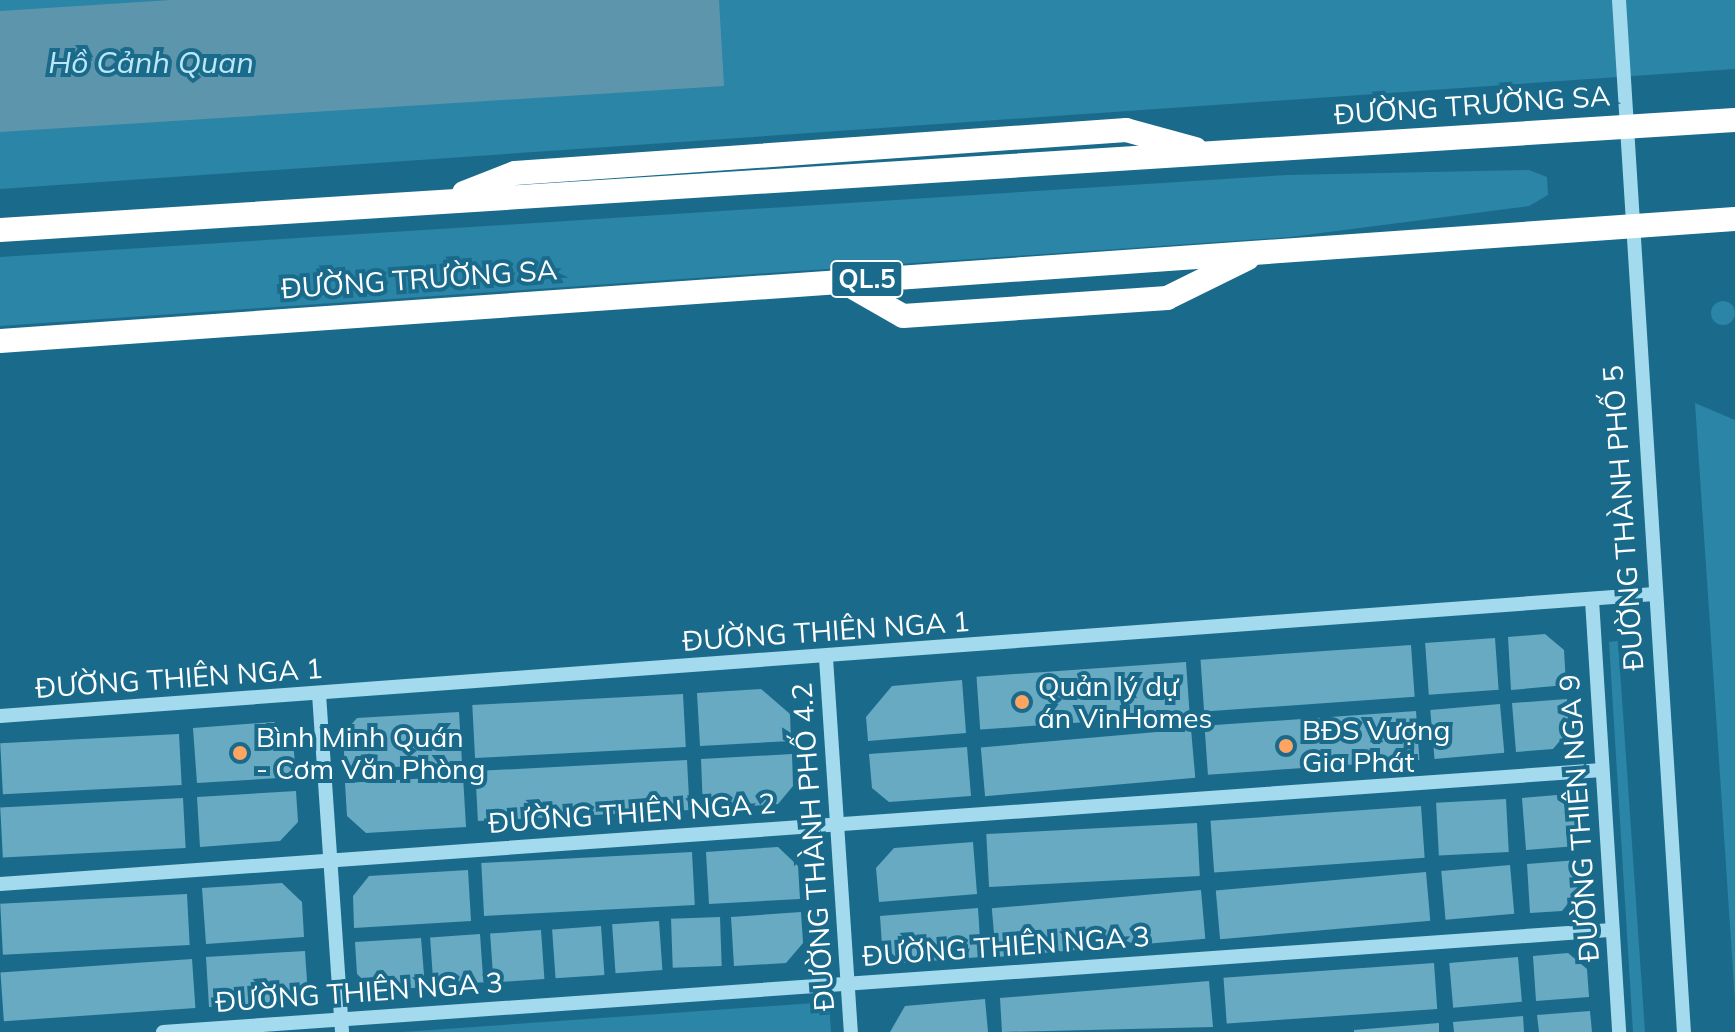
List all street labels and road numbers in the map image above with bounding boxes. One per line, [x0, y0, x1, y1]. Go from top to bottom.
street label: ĐƯỜNG TRƯỜNG SA [1333, 79, 1611, 131]
street label: ĐƯỜNG TRƯỜNG SA [280, 253, 558, 305]
road number: QL.5 [829, 257, 905, 301]
street label: ĐƯỜNG THÀNH PHỐ 5 [1596, 364, 1650, 672]
street label: ĐƯỜNG THIÊN NGA 1 [681, 604, 971, 658]
street label: ĐƯỜNG THIÊN NGA 1 [34, 651, 324, 705]
street label: ĐƯỜNG THIÊN NGA 9 [1552, 673, 1606, 963]
street label: ĐƯỜNG THÀNH PHỐ 4.2 [785, 682, 841, 1012]
street label: ĐƯỜNG THIÊN NGA 2 [487, 786, 777, 840]
street label: ĐƯỜNG THIÊN NGA 3 [861, 919, 1151, 973]
street label: ĐƯỜNG THIÊN NGA 3 [214, 965, 504, 1019]

